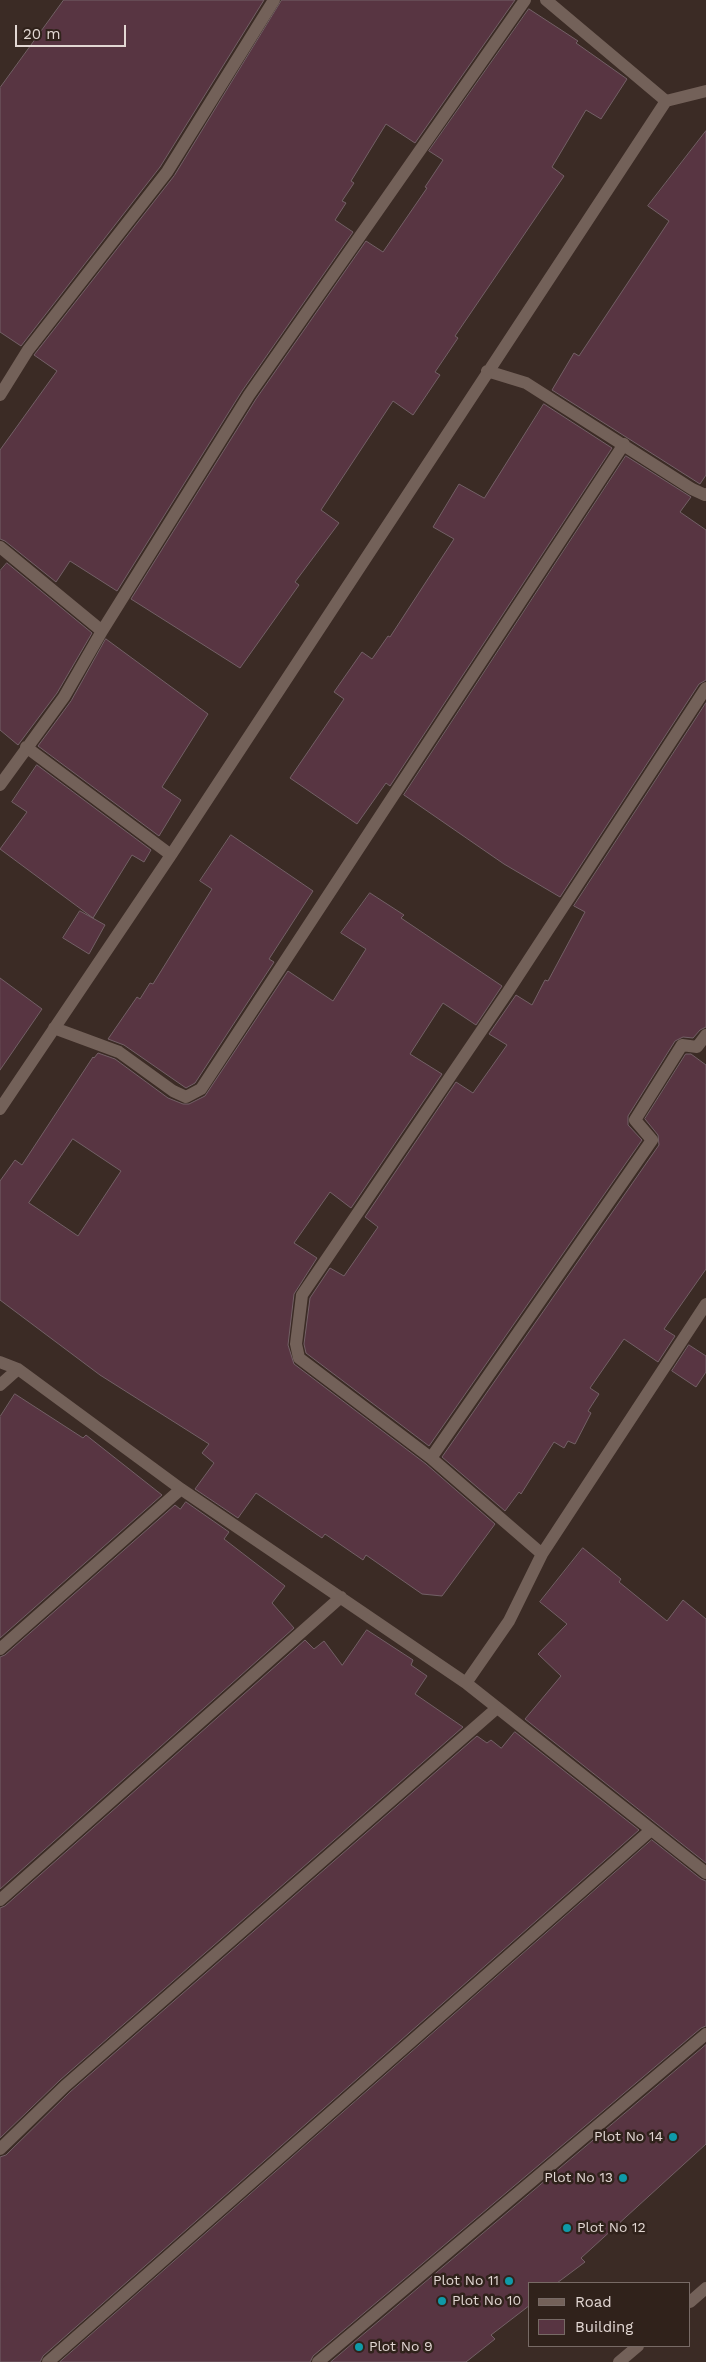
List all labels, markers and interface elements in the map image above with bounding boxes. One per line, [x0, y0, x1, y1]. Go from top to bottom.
scale bar [18, 15, 129, 47]
text: 20 m [23, 25, 61, 43]
place label: Plot No 14 [594, 2129, 663, 2145]
marker: Plot No 14 [667, 2131, 679, 2143]
place label: Plot No 13 [544, 2170, 613, 2186]
marker: Plot No 13 [617, 2172, 629, 2184]
place label: Plot No 12 [577, 2220, 646, 2236]
marker: Plot No 12 [561, 2222, 573, 2234]
place label: Plot No 11 [433, 2273, 499, 2289]
marker: Plot No 11 [503, 2275, 515, 2287]
legend [528, 2282, 691, 2347]
place label: Plot No 10 [452, 2293, 521, 2309]
text: Road [575, 2293, 612, 2311]
marker: Plot No 10 [436, 2295, 448, 2307]
text: Building [575, 2318, 633, 2336]
place label: Plot No 9 [369, 2339, 433, 2355]
marker: Plot No 9 [353, 2341, 365, 2353]

